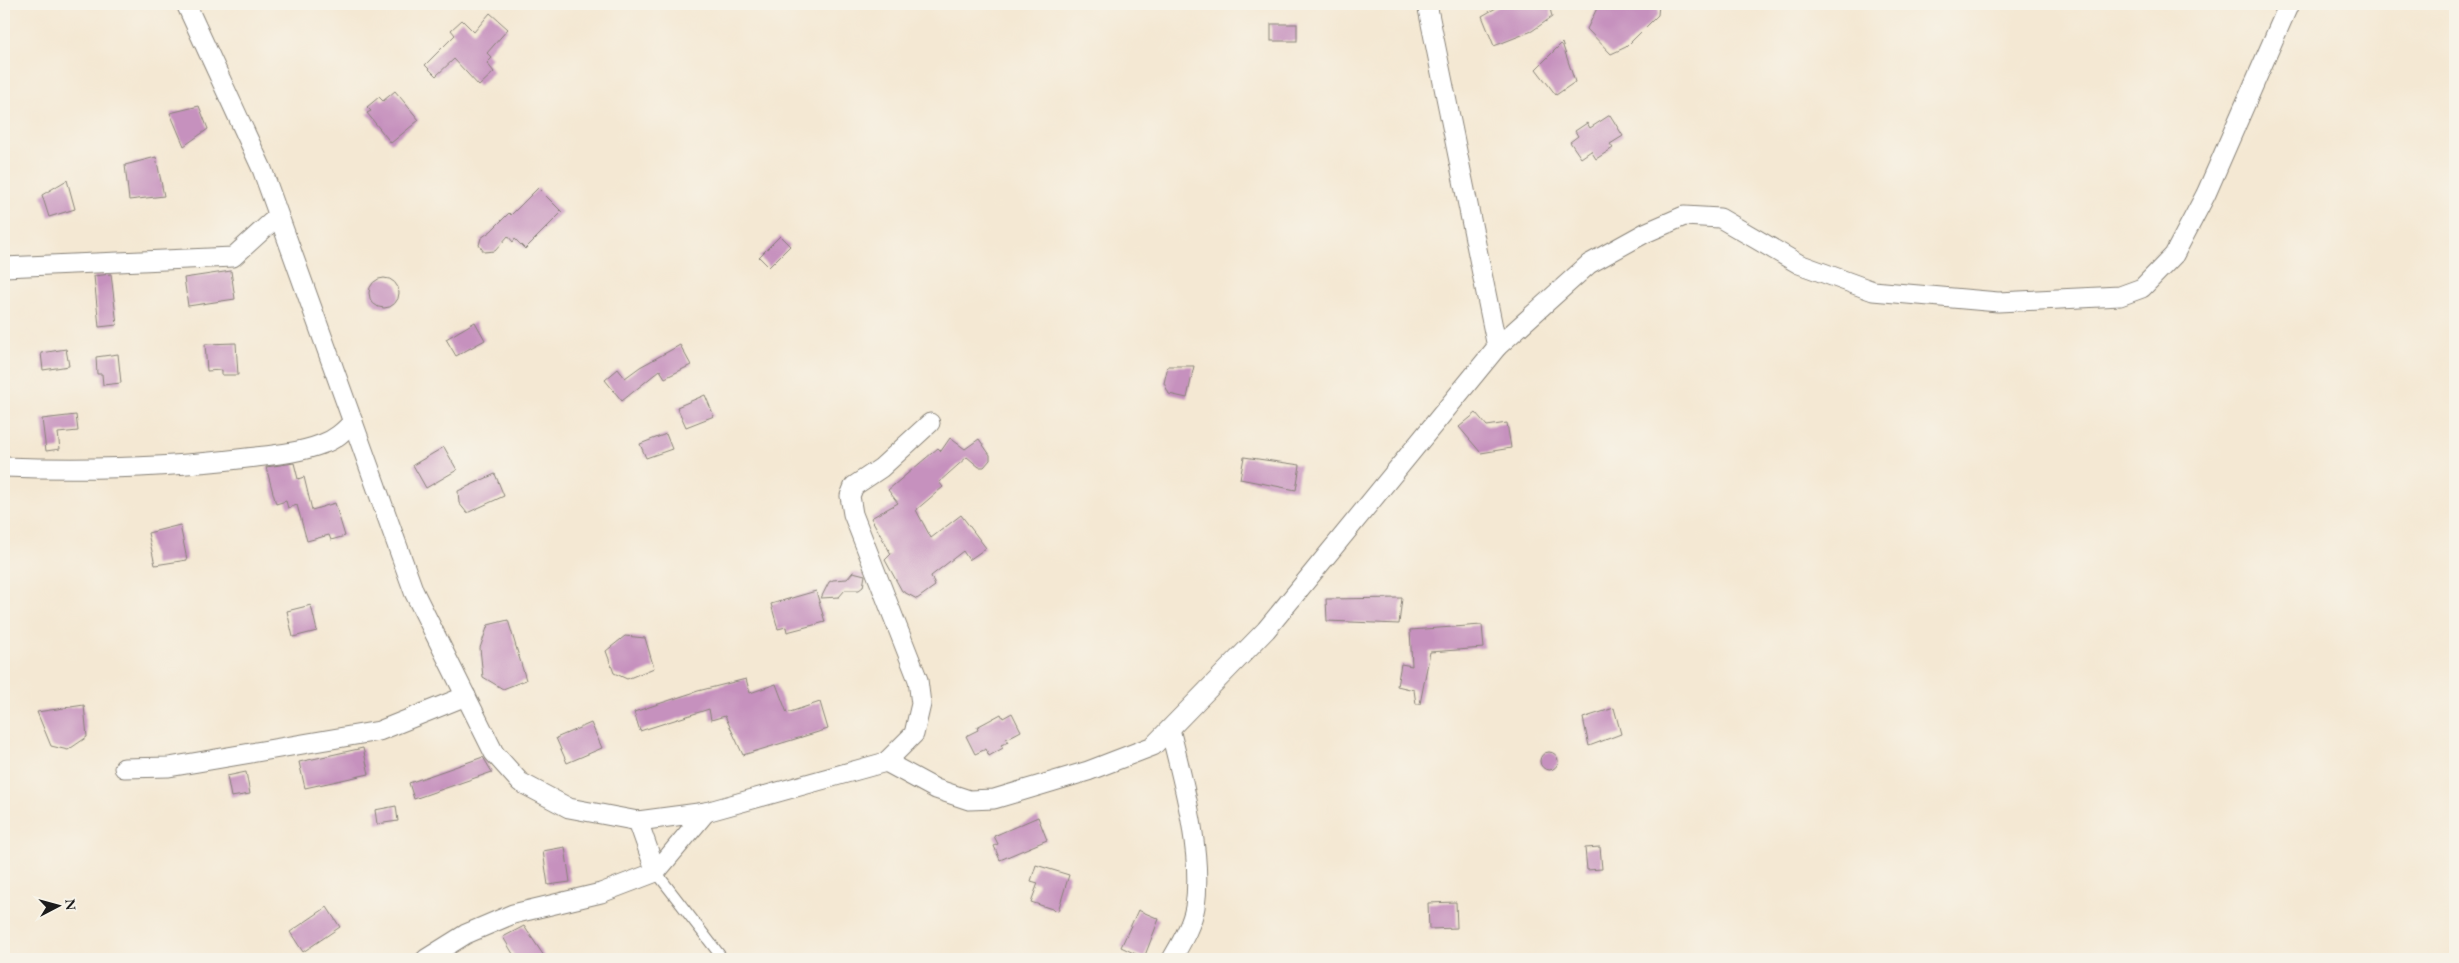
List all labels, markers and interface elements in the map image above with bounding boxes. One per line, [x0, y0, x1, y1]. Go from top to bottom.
north arrow [32, 880, 82, 930]
text: N [61, 898, 81, 912]

